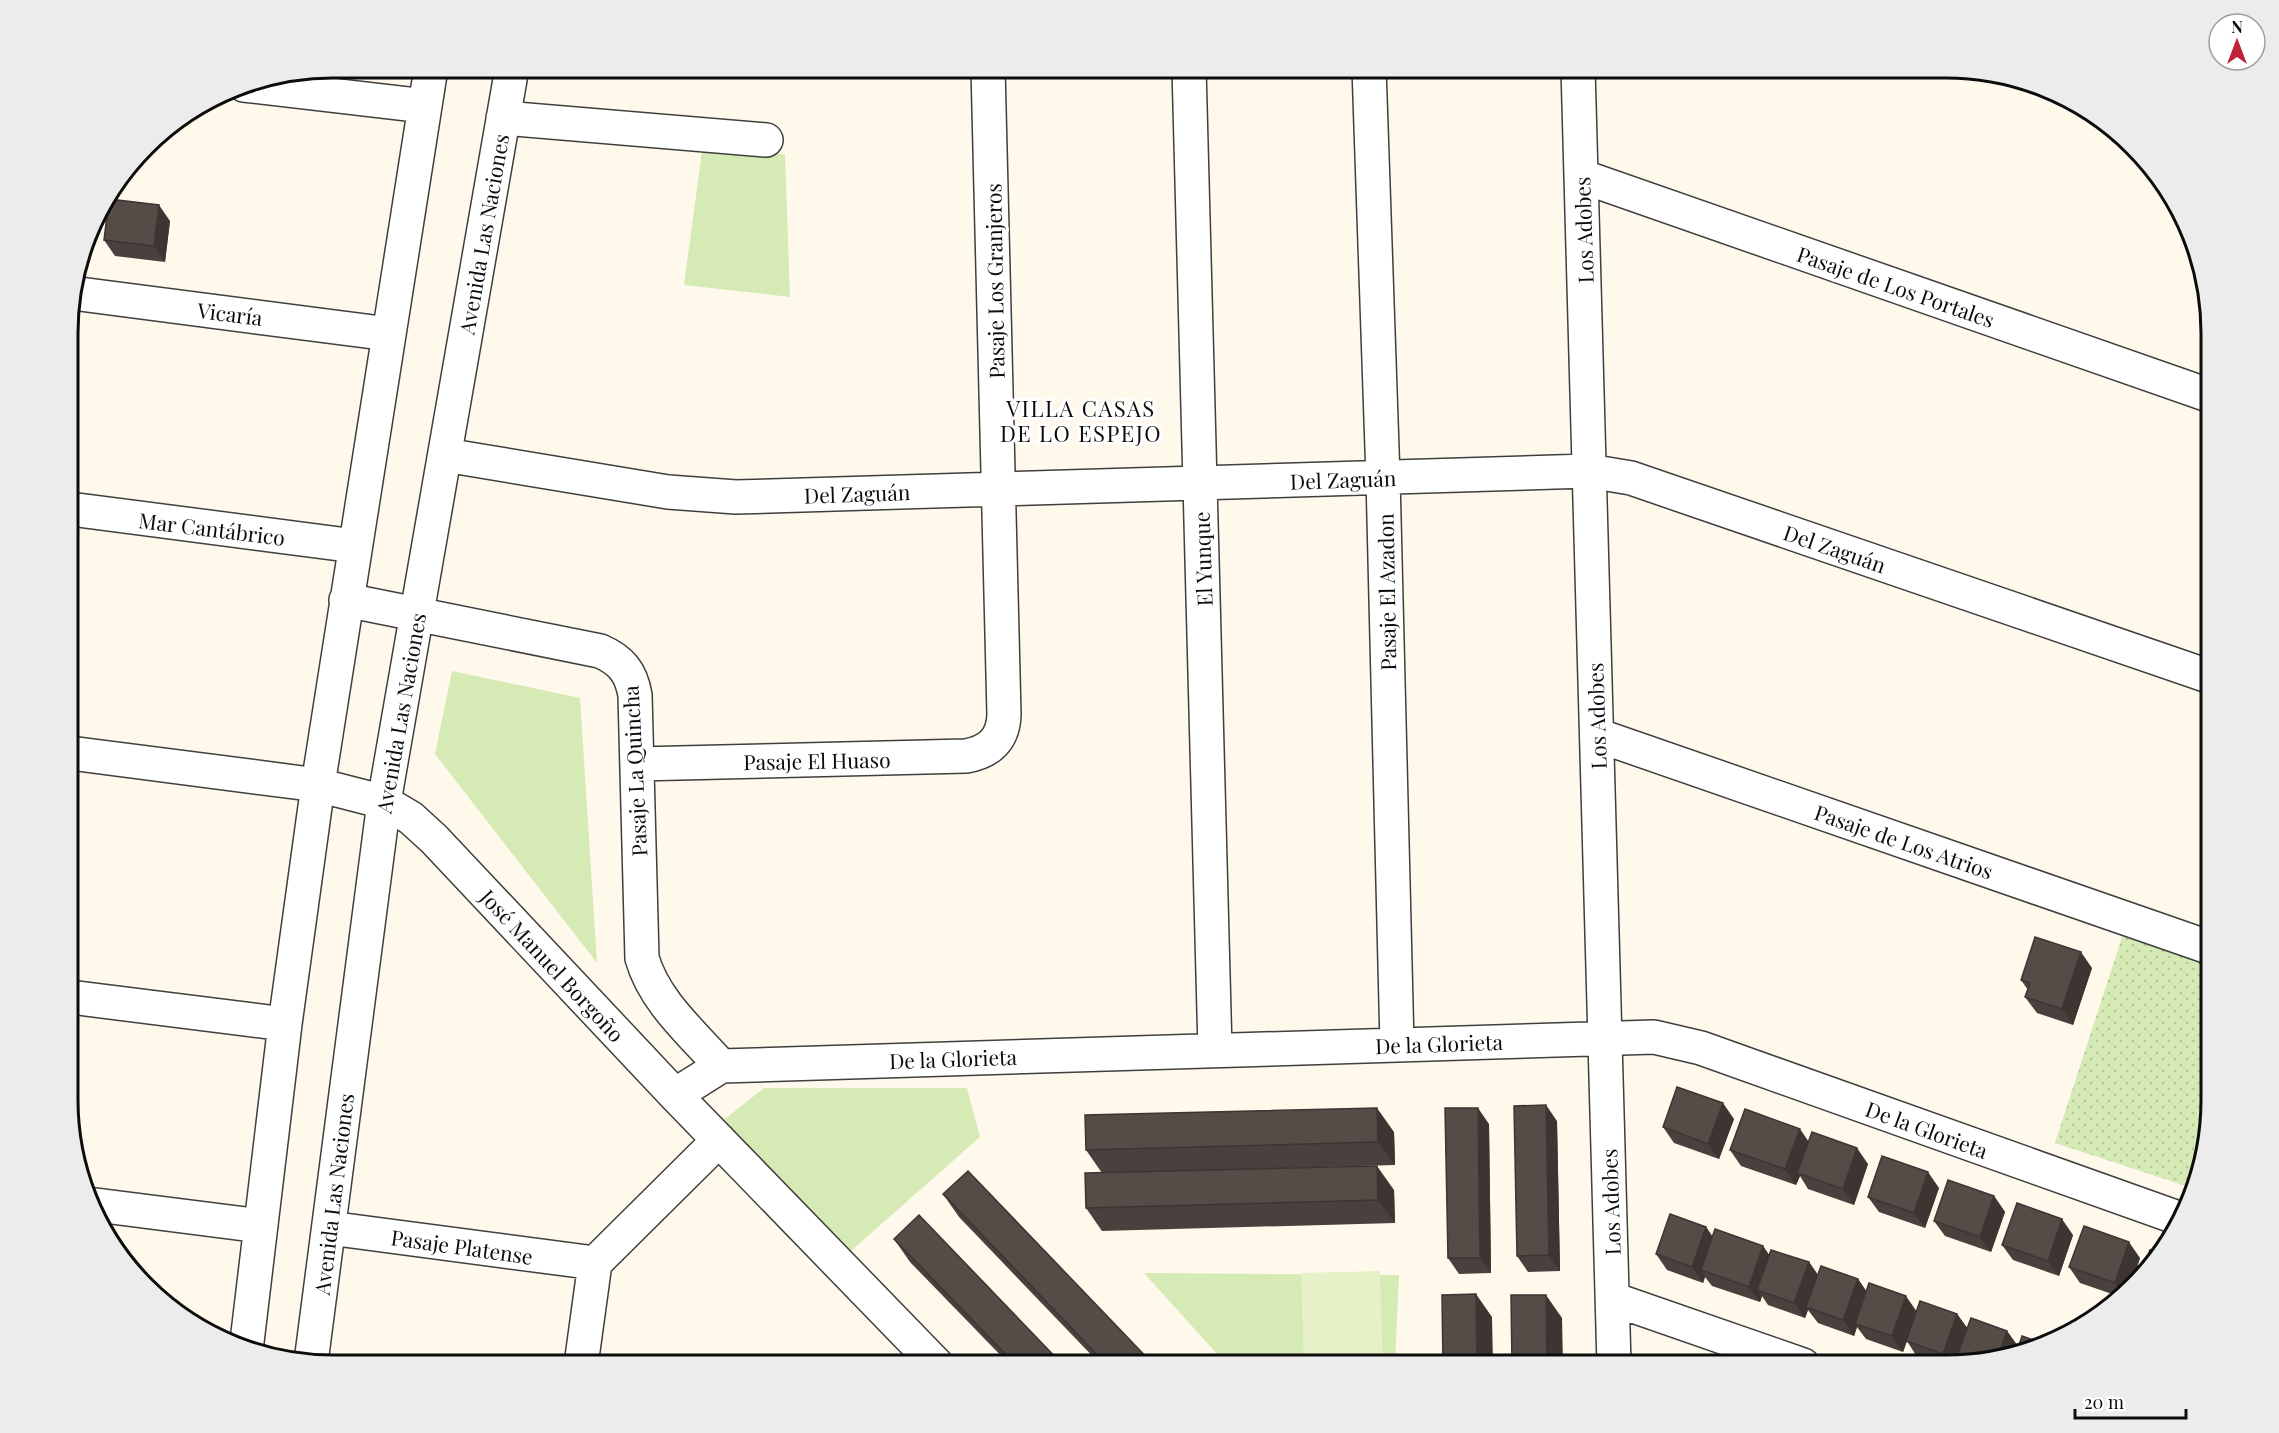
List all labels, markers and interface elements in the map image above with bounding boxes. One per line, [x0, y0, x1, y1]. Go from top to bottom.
north arrow [2207, 12, 2267, 72]
text: N [2231, 16, 2243, 37]
street label: Avenida Las Naciones [451, 132, 514, 337]
street label: Los Adobes [1567, 176, 1599, 284]
street label: Pasaje Los Granjeros [978, 183, 1010, 379]
street label: Pasaje de Los Portales [1794, 239, 1998, 333]
street label: Vicaría [195, 295, 265, 331]
district label: VILLA CASAS DE LO ESPEJO [1000, 393, 1162, 448]
street label: Del Zaguán [1289, 463, 1397, 495]
street label: Del Zaguán [803, 477, 911, 509]
street label: Mar Cantábrico [137, 505, 287, 551]
street label: El Yunque [1186, 511, 1218, 607]
street label: Pasaje El Azadon [1371, 513, 1401, 671]
street label: Del Zaguán [1780, 517, 1890, 579]
street label: Avenida Las Naciones [368, 611, 431, 816]
street label: Los Adobes [1580, 662, 1612, 770]
street label: Pasaje La Quincha [616, 684, 652, 857]
street label: Pasaje El Huaso [743, 745, 891, 775]
street label: Pasaje de Los Atrios [1811, 797, 1997, 885]
street label: José Manuel Borgoño [474, 882, 631, 1047]
street label: De la Glorieta [1375, 1027, 1504, 1059]
street label: De la Glorieta [889, 1042, 1018, 1074]
street label: Avenida Las Naciones [307, 1092, 359, 1297]
street label: De la Glorieta [1862, 1094, 1992, 1164]
street label: Los Adobes [1594, 1148, 1626, 1256]
street label: Pasaje Platense [389, 1222, 535, 1270]
scale bar [2075, 1382, 2186, 1420]
text: 20 m [2084, 1390, 2124, 1414]

